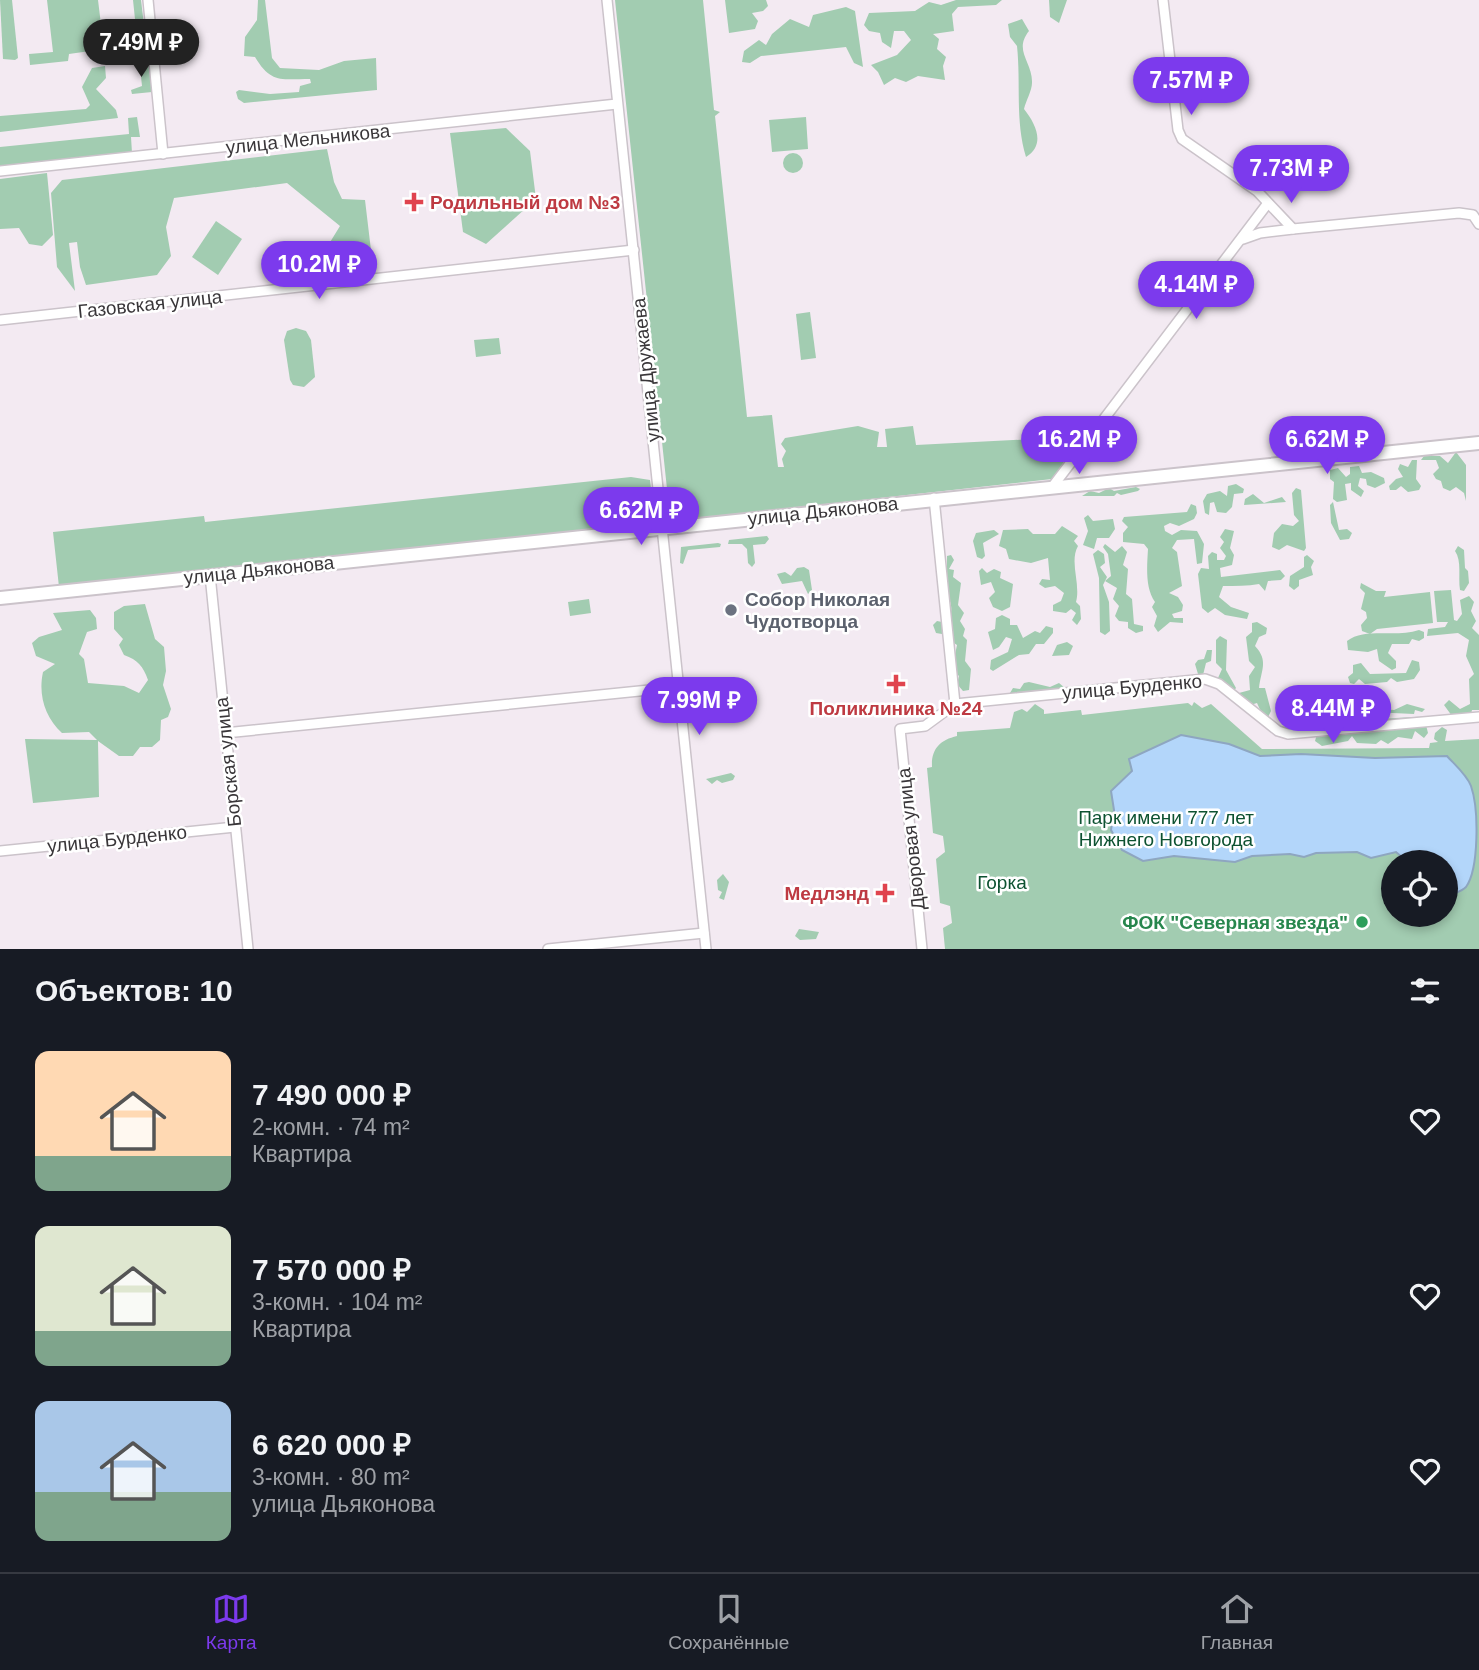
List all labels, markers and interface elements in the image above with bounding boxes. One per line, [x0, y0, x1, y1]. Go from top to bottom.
pin: 7.49M ₽ [76, 20, 206, 79]
text: 7.49M ₽ [99, 29, 183, 55]
pin: 7.57M ₽ [1126, 58, 1256, 117]
text: 7.57M ₽ [1149, 67, 1233, 93]
street label: улица Мельникова [225, 120, 392, 158]
pin: 7.73M ₽ [1226, 146, 1356, 205]
text: 7.73M ₽ [1249, 155, 1333, 181]
marker: Родильный дом №3 [404, 192, 424, 212]
place label: Родильный дом №3 [430, 192, 620, 213]
pin: 10.2M ₽ [254, 242, 384, 301]
text: 10.2M ₽ [277, 251, 361, 277]
pin: 4.14M ₽ [1131, 262, 1261, 321]
text: 4.14M ₽ [1154, 271, 1238, 297]
street label: Газовская улица [77, 286, 224, 322]
street label: улица Дружаева [628, 297, 664, 443]
pin: 16.2M ₽ [1014, 416, 1144, 476]
pin: 6.62M ₽ [1262, 416, 1392, 476]
text: 16.2M ₽ [1037, 426, 1121, 452]
text: 6.62M ₽ [1285, 426, 1369, 452]
pin: 6.62M ₽ [576, 488, 706, 547]
street label: улица Дьяконова [747, 493, 900, 529]
text: 6.62M ₽ [599, 497, 683, 523]
street label: улица Дьяконова [183, 552, 336, 588]
place label: Собор Николая Чудотворца [745, 589, 890, 632]
marker: Собор Николая Чудотворца [723, 602, 739, 618]
street label: улица Бурденко [1061, 670, 1203, 704]
marker: Поликлиника №24 [886, 674, 906, 694]
pin: 7.99M ₽ [634, 678, 764, 737]
pin: 8.44M ₽ [1268, 686, 1398, 745]
text: 7.99M ₽ [657, 687, 741, 713]
text: 8.44M ₽ [1291, 695, 1375, 721]
street label: Борская улица [211, 696, 245, 828]
place label: Поликлиника №24 [810, 698, 983, 719]
street label: Дворовая улица [893, 767, 929, 911]
park label: Парк имени 777 лет Нижнего Новгорода [1078, 807, 1254, 850]
street label: улица Бурденко [46, 821, 188, 857]
map controls [1381, 850, 1458, 927]
button: locate [1381, 850, 1458, 927]
park label: Горка [977, 872, 1027, 893]
place label: Медлэнд [784, 883, 869, 904]
marker: Медлэнд [875, 883, 895, 903]
place label: ФОК "Северная звезда" [1122, 912, 1348, 933]
marker: ФОК "Северная звезда" [1354, 914, 1370, 930]
icon: filters [1406, 972, 1444, 1010]
text: Объектов: 10 [35, 974, 233, 1007]
text: 7 490 000 ₽ [252, 1078, 411, 1111]
icon: home [91, 1079, 175, 1163]
icon: heart [1406, 1102, 1444, 1140]
text: 2-комн. · 74 m² [252, 1114, 410, 1140]
text: Квартира [252, 1141, 351, 1167]
text: 7 570 000 ₽ [252, 1253, 411, 1286]
icon: home [91, 1254, 175, 1338]
icon: heart [1406, 1277, 1444, 1315]
text: 3-комн. · 104 m² [252, 1289, 423, 1315]
text: Квартира [252, 1316, 351, 1342]
text: 6 620 000 ₽ [252, 1428, 411, 1461]
icon: home [91, 1429, 175, 1513]
icon: heart [1406, 1452, 1444, 1490]
text: 3-комн. · 80 m² [252, 1464, 410, 1490]
text: улица Дьяконова [252, 1491, 435, 1517]
tab: Карта [206, 1590, 257, 1654]
tab: Сохранённые [668, 1590, 789, 1654]
tab: Главная [1201, 1590, 1273, 1654]

